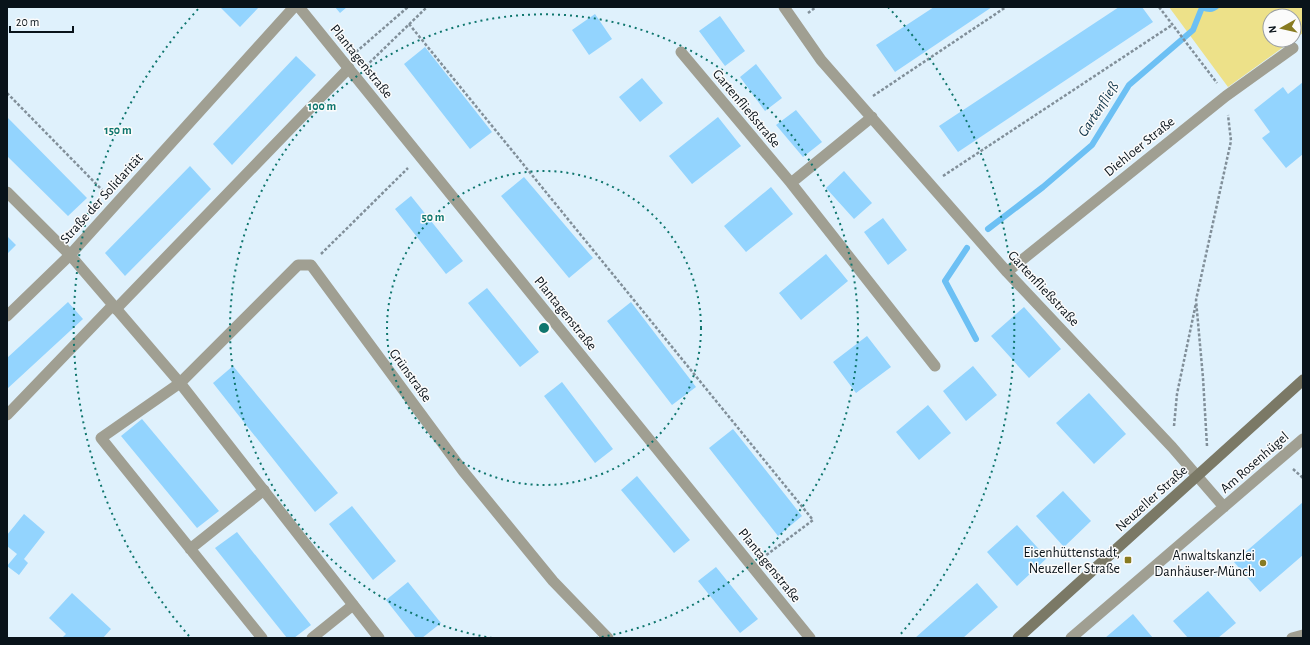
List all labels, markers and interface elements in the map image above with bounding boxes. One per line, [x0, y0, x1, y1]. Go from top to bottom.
scale bar [10, 8, 73, 34]
north arrow [1262, 8, 1302, 48]
text: 20 m [16, 16, 39, 28]
street label: Plantagenstraße [327, 22, 395, 101]
text: N [1267, 25, 1279, 34]
street label: Gartenfließstraße [710, 67, 783, 150]
water label: Gartenfließ [1075, 79, 1122, 139]
text: 100 m [308, 100, 336, 112]
street label: Diehloer Straße [1102, 114, 1177, 179]
text: 150 m [104, 124, 132, 136]
street label: Straße der Solidarität [58, 151, 146, 246]
text: 50 m [422, 211, 445, 223]
street label: Gartenfließstraße [1005, 248, 1082, 329]
street label: Plantagenstraße [531, 274, 599, 353]
centre of rings [537, 321, 551, 335]
street label: Grünstraße [386, 347, 434, 405]
street label: Am Rosenhügel [1218, 429, 1292, 496]
street label: Neuzeller Straße [1113, 463, 1190, 534]
street label: Plantagenstraße [735, 526, 803, 605]
place label: Eisenhüttenstadt, Neuzeller Straße [1024, 546, 1120, 576]
place label: Anwaltskanzlei Danhäuser-Münch [1154, 549, 1255, 579]
marker: Eisenhüttenstadt, Neuzeller Straße [1123, 555, 1133, 565]
marker: Anwaltskanzlei Danhäuser-Münch [1258, 558, 1268, 568]

